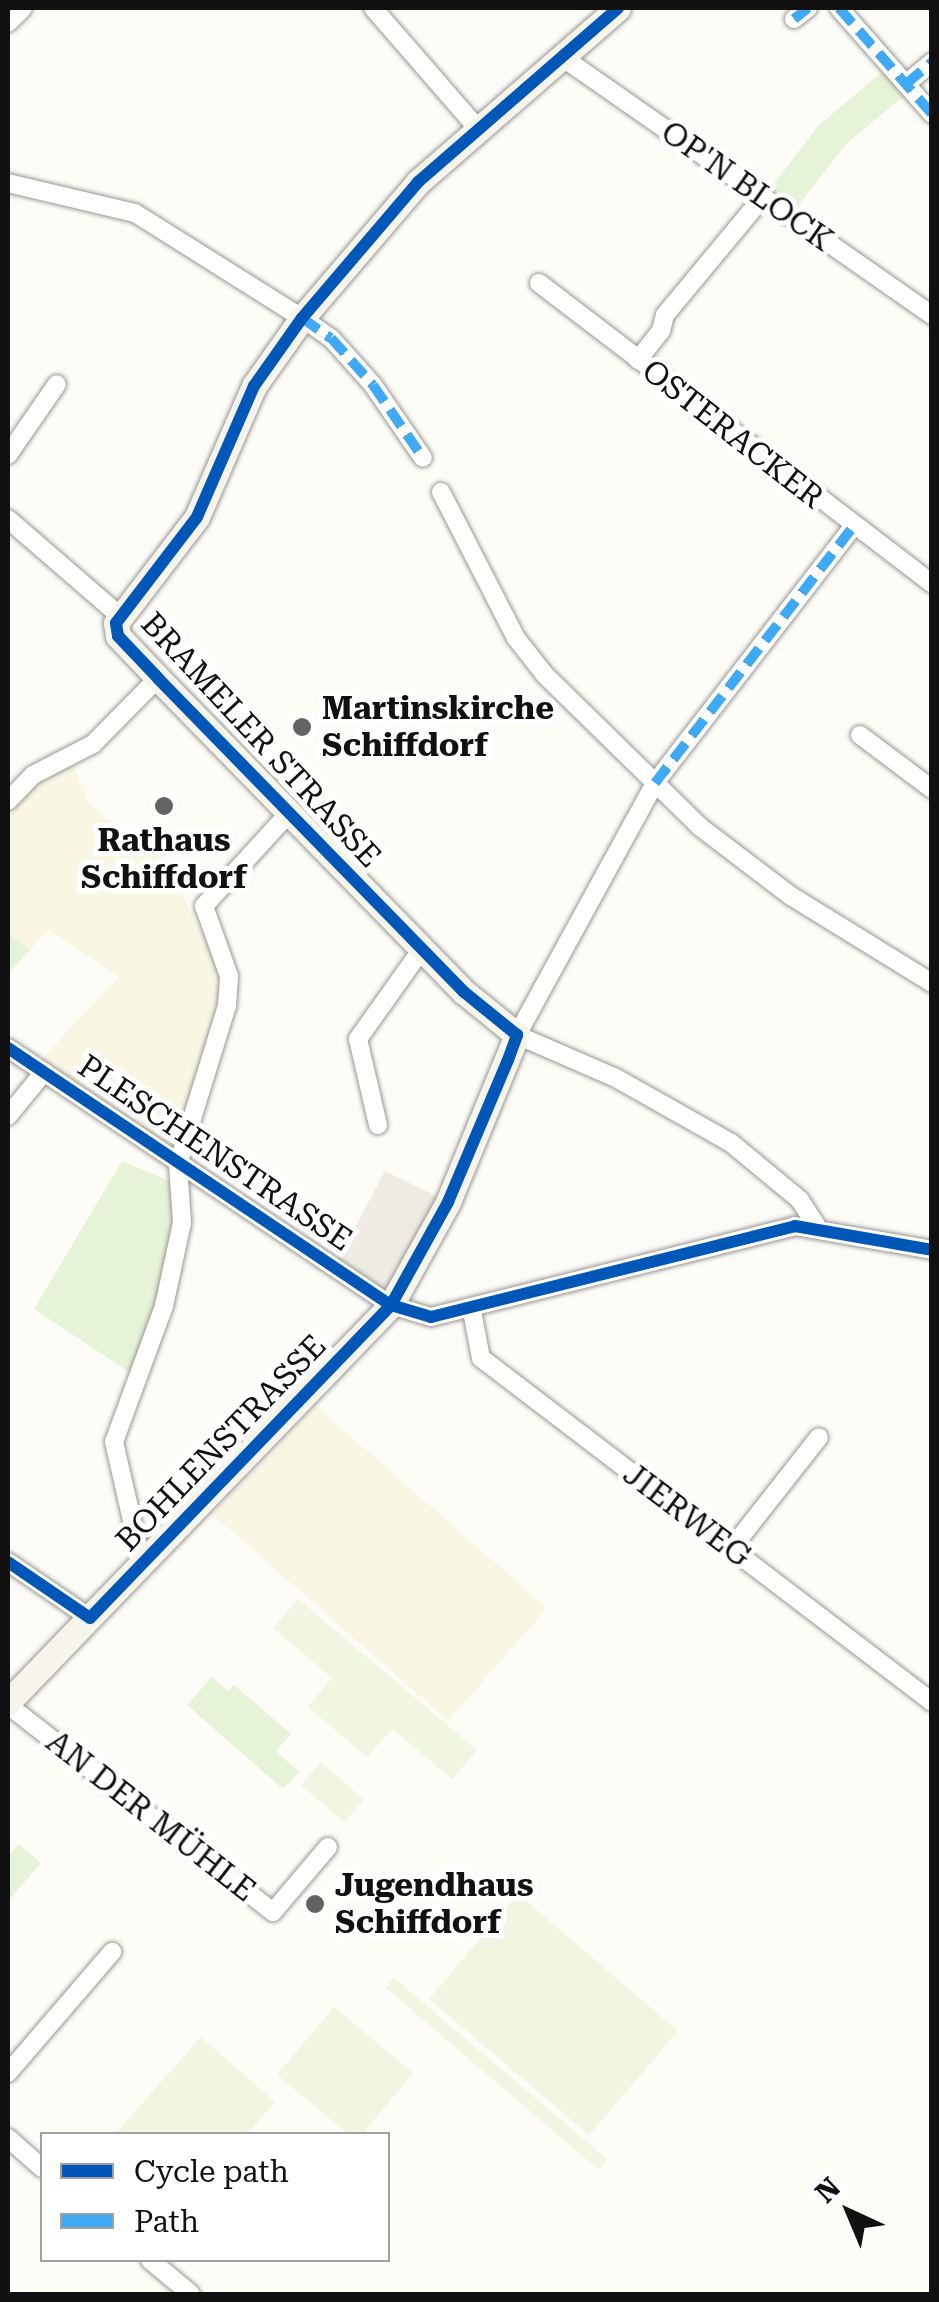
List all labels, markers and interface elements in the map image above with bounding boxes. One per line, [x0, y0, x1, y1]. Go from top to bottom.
street label: OP'N BLOCK [654, 113, 840, 259]
street label: OSTERACKER [635, 351, 831, 517]
street label: BRAMELER STRASSE [133, 605, 389, 875]
place label: Martinskirche Schiffdorf [322, 690, 554, 765]
marker: Martinskirche Schiffdorf [291, 716, 313, 738]
marker: Rathaus Schiffdorf [153, 795, 175, 817]
place label: Rathaus Schiffdorf [81, 822, 247, 897]
street label: PLESCHENSTRASSE [71, 1047, 359, 1259]
street label: BOHLENSTRASSE [108, 1327, 334, 1559]
street label: JIERWEG [616, 1455, 758, 1575]
street label: AN DER MÜHLE [39, 1722, 263, 1910]
place label: Jugendhaus Schiffdorf [335, 1867, 534, 1942]
marker: Jugendhaus Schiffdorf [304, 1893, 326, 1915]
legend [40, 2132, 390, 2262]
text: Cycle path [134, 2154, 289, 2189]
north arrow [799, 2162, 899, 2262]
text: N [809, 2171, 847, 2209]
text: Path [134, 2204, 199, 2239]

